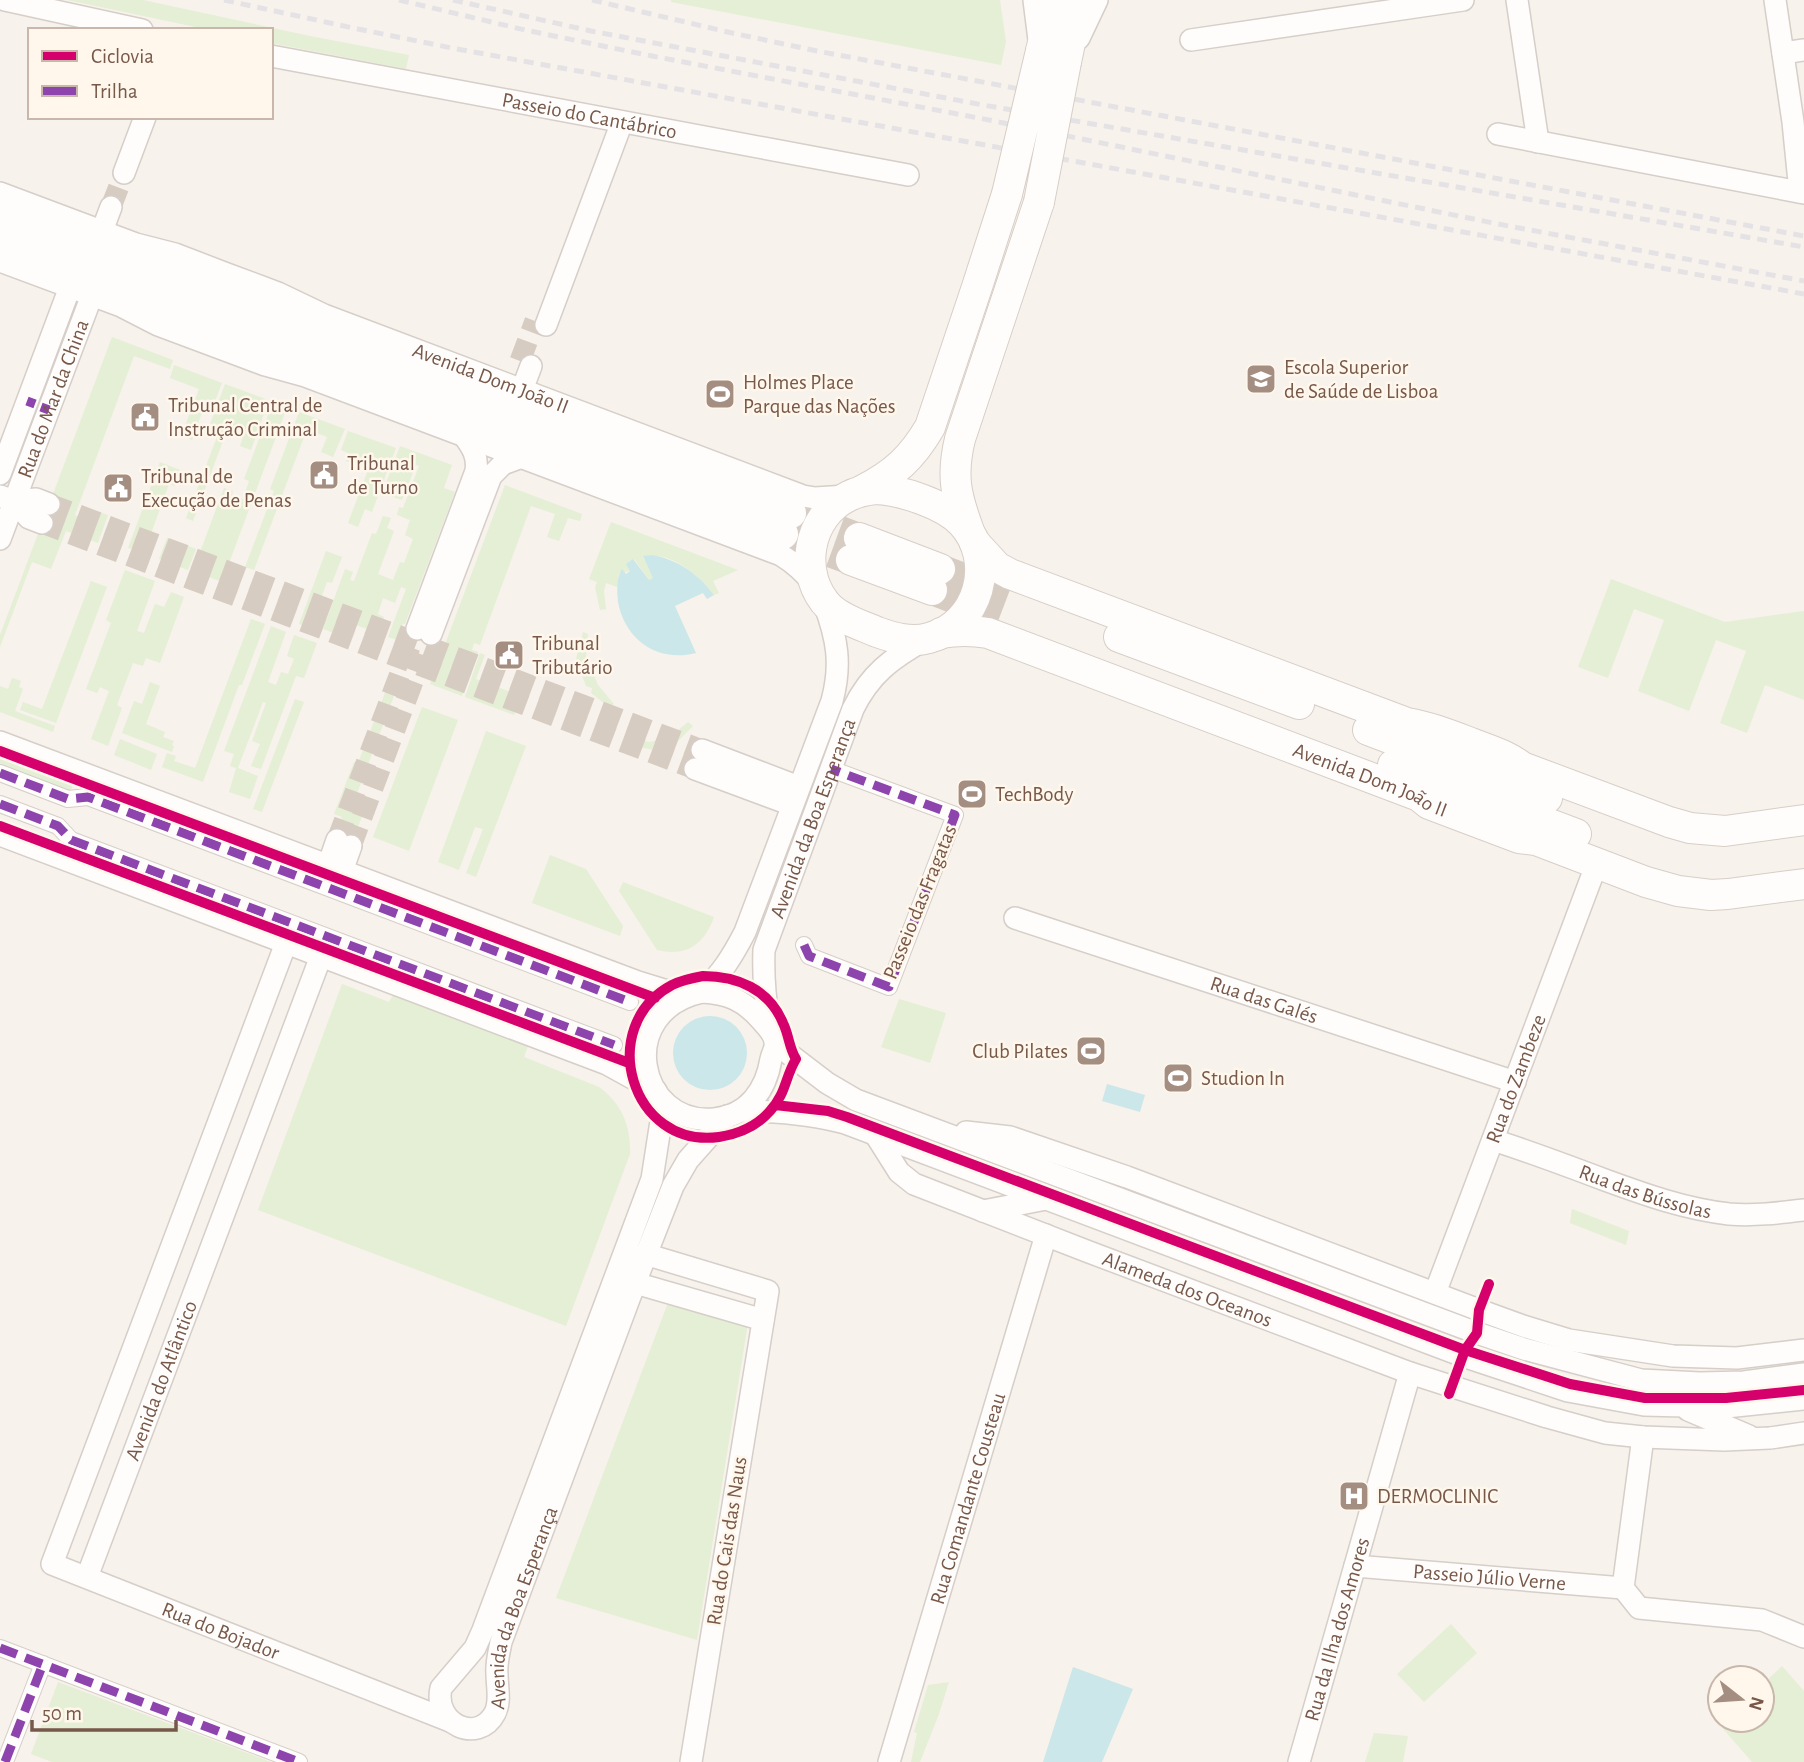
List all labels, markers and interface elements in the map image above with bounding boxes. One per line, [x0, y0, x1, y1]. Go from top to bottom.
legend [28, 28, 273, 119]
text: Ciclovia [91, 46, 154, 67]
text: Trilha [91, 81, 138, 102]
street label: Passeio do Cantábrico [500, 89, 679, 142]
street label: Rua do Mar da China [14, 316, 92, 481]
street label: Avenida Dom João II [410, 339, 572, 417]
place label: Escola Superior de Saúde de Lisboa [1284, 357, 1439, 402]
school or university icon: Escola Superior de Saúde de Lisboa [1244, 362, 1278, 396]
place label: Holmes Place Parque das Nações [743, 372, 895, 417]
sports icon: Holmes Place Parque das Nações [703, 377, 737, 411]
place label: Tribunal Central de Instrução Criminal [168, 395, 323, 440]
public building icon: Tribunal Central de Instrução Criminal [128, 400, 162, 434]
place label: Tribunal de Turno [347, 453, 418, 498]
public building icon: Tribunal de Turno [307, 458, 341, 492]
place label: Tribunal de Execução de Penas [141, 466, 292, 511]
public building icon: Tribunal de Execução de Penas [101, 471, 135, 505]
place label: Tribunal Tributário [532, 633, 613, 678]
public building icon: Tribunal Tributário [492, 638, 526, 672]
street label: Avenida da Boa Esperança [766, 715, 859, 921]
street label: Avenida Dom João II [1290, 739, 1450, 820]
sports icon: TechBody [955, 777, 989, 811]
place label: TechBody [995, 784, 1073, 805]
street label: Passeio das Fragatas [879, 822, 961, 982]
street label: Rua das Galés [1208, 972, 1320, 1027]
street label: Rua do Zambeze [1482, 1011, 1549, 1146]
sports icon: Club Pilates [1074, 1034, 1108, 1068]
place label: Club Pilates [972, 1041, 1068, 1062]
sports icon: Studion In [1161, 1061, 1195, 1095]
place label: Studion In [1201, 1068, 1285, 1089]
street label: Rua das Bússolas [1576, 1161, 1713, 1222]
street label: Alameda dos Oceanos [1100, 1248, 1275, 1331]
street label: Avenida do Atlântico [121, 1298, 201, 1463]
street label: Rua Comandante Cousteau [926, 1390, 1009, 1607]
street label: Rua do Cais das Naus [703, 1455, 751, 1627]
hospital icon: DERMOCLINIC [1337, 1479, 1371, 1513]
place label: DERMOCLINIC [1377, 1486, 1498, 1507]
street label: Avenida da Boa Esperança [486, 1503, 561, 1711]
street label: Rua da Ilha dos Amores [1301, 1535, 1373, 1723]
street label: Passeio Júlio Verne [1412, 1560, 1567, 1594]
street label: Rua do Bojador [159, 1598, 283, 1663]
north arrow [1706, 1664, 1776, 1734]
scale bar [32, 1688, 175, 1732]
text: N [1745, 1694, 1767, 1713]
text: 50 m [42, 1703, 82, 1724]

